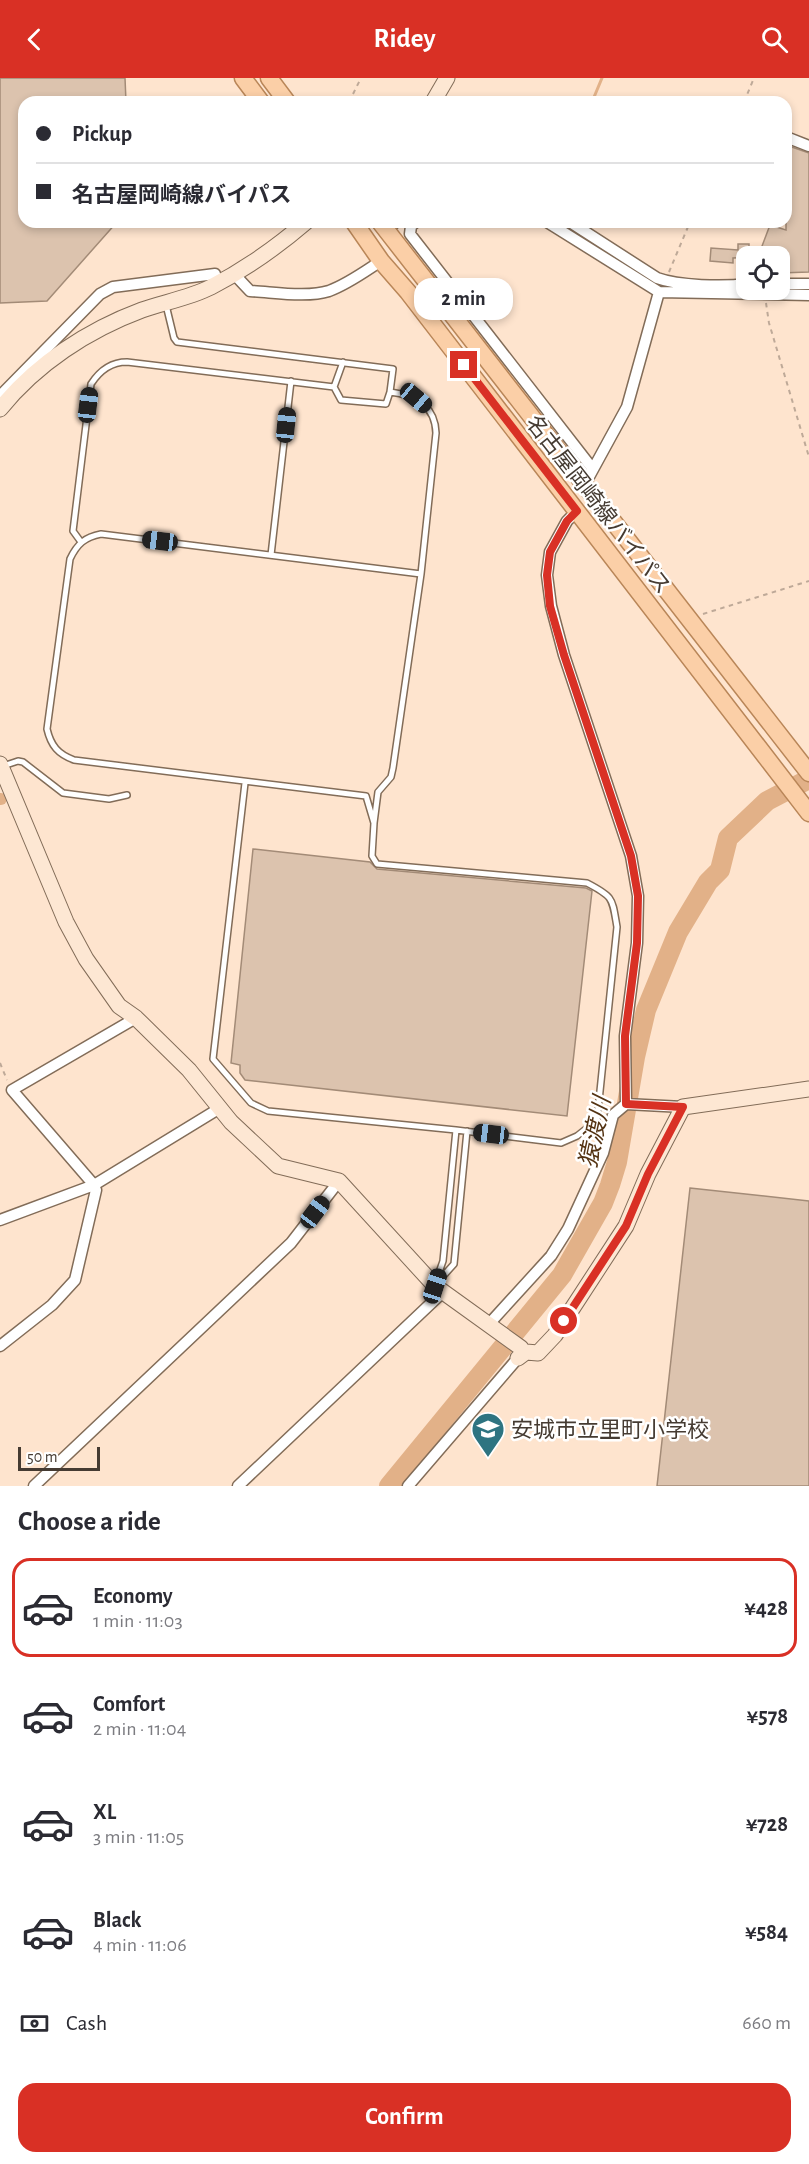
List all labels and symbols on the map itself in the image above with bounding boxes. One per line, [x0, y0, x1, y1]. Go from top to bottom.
callout: 2 min [414, 278, 514, 320]
route end [450, 351, 477, 378]
car [396, 380, 436, 416]
car [77, 386, 99, 424]
car [275, 406, 297, 444]
street label: 名古屋岡崎線バイパス [522, 411, 675, 598]
car [141, 530, 179, 552]
water label: 猿渡川 [575, 1091, 616, 1170]
car [472, 1123, 510, 1145]
car [297, 1192, 333, 1232]
car [421, 1266, 449, 1306]
route start [550, 1307, 577, 1334]
school or university icon: 安城市立里町小学校 [470, 1411, 506, 1458]
place label: 安城市立里町小学校 [511, 1418, 709, 1441]
scale bar [18, 1444, 100, 1472]

